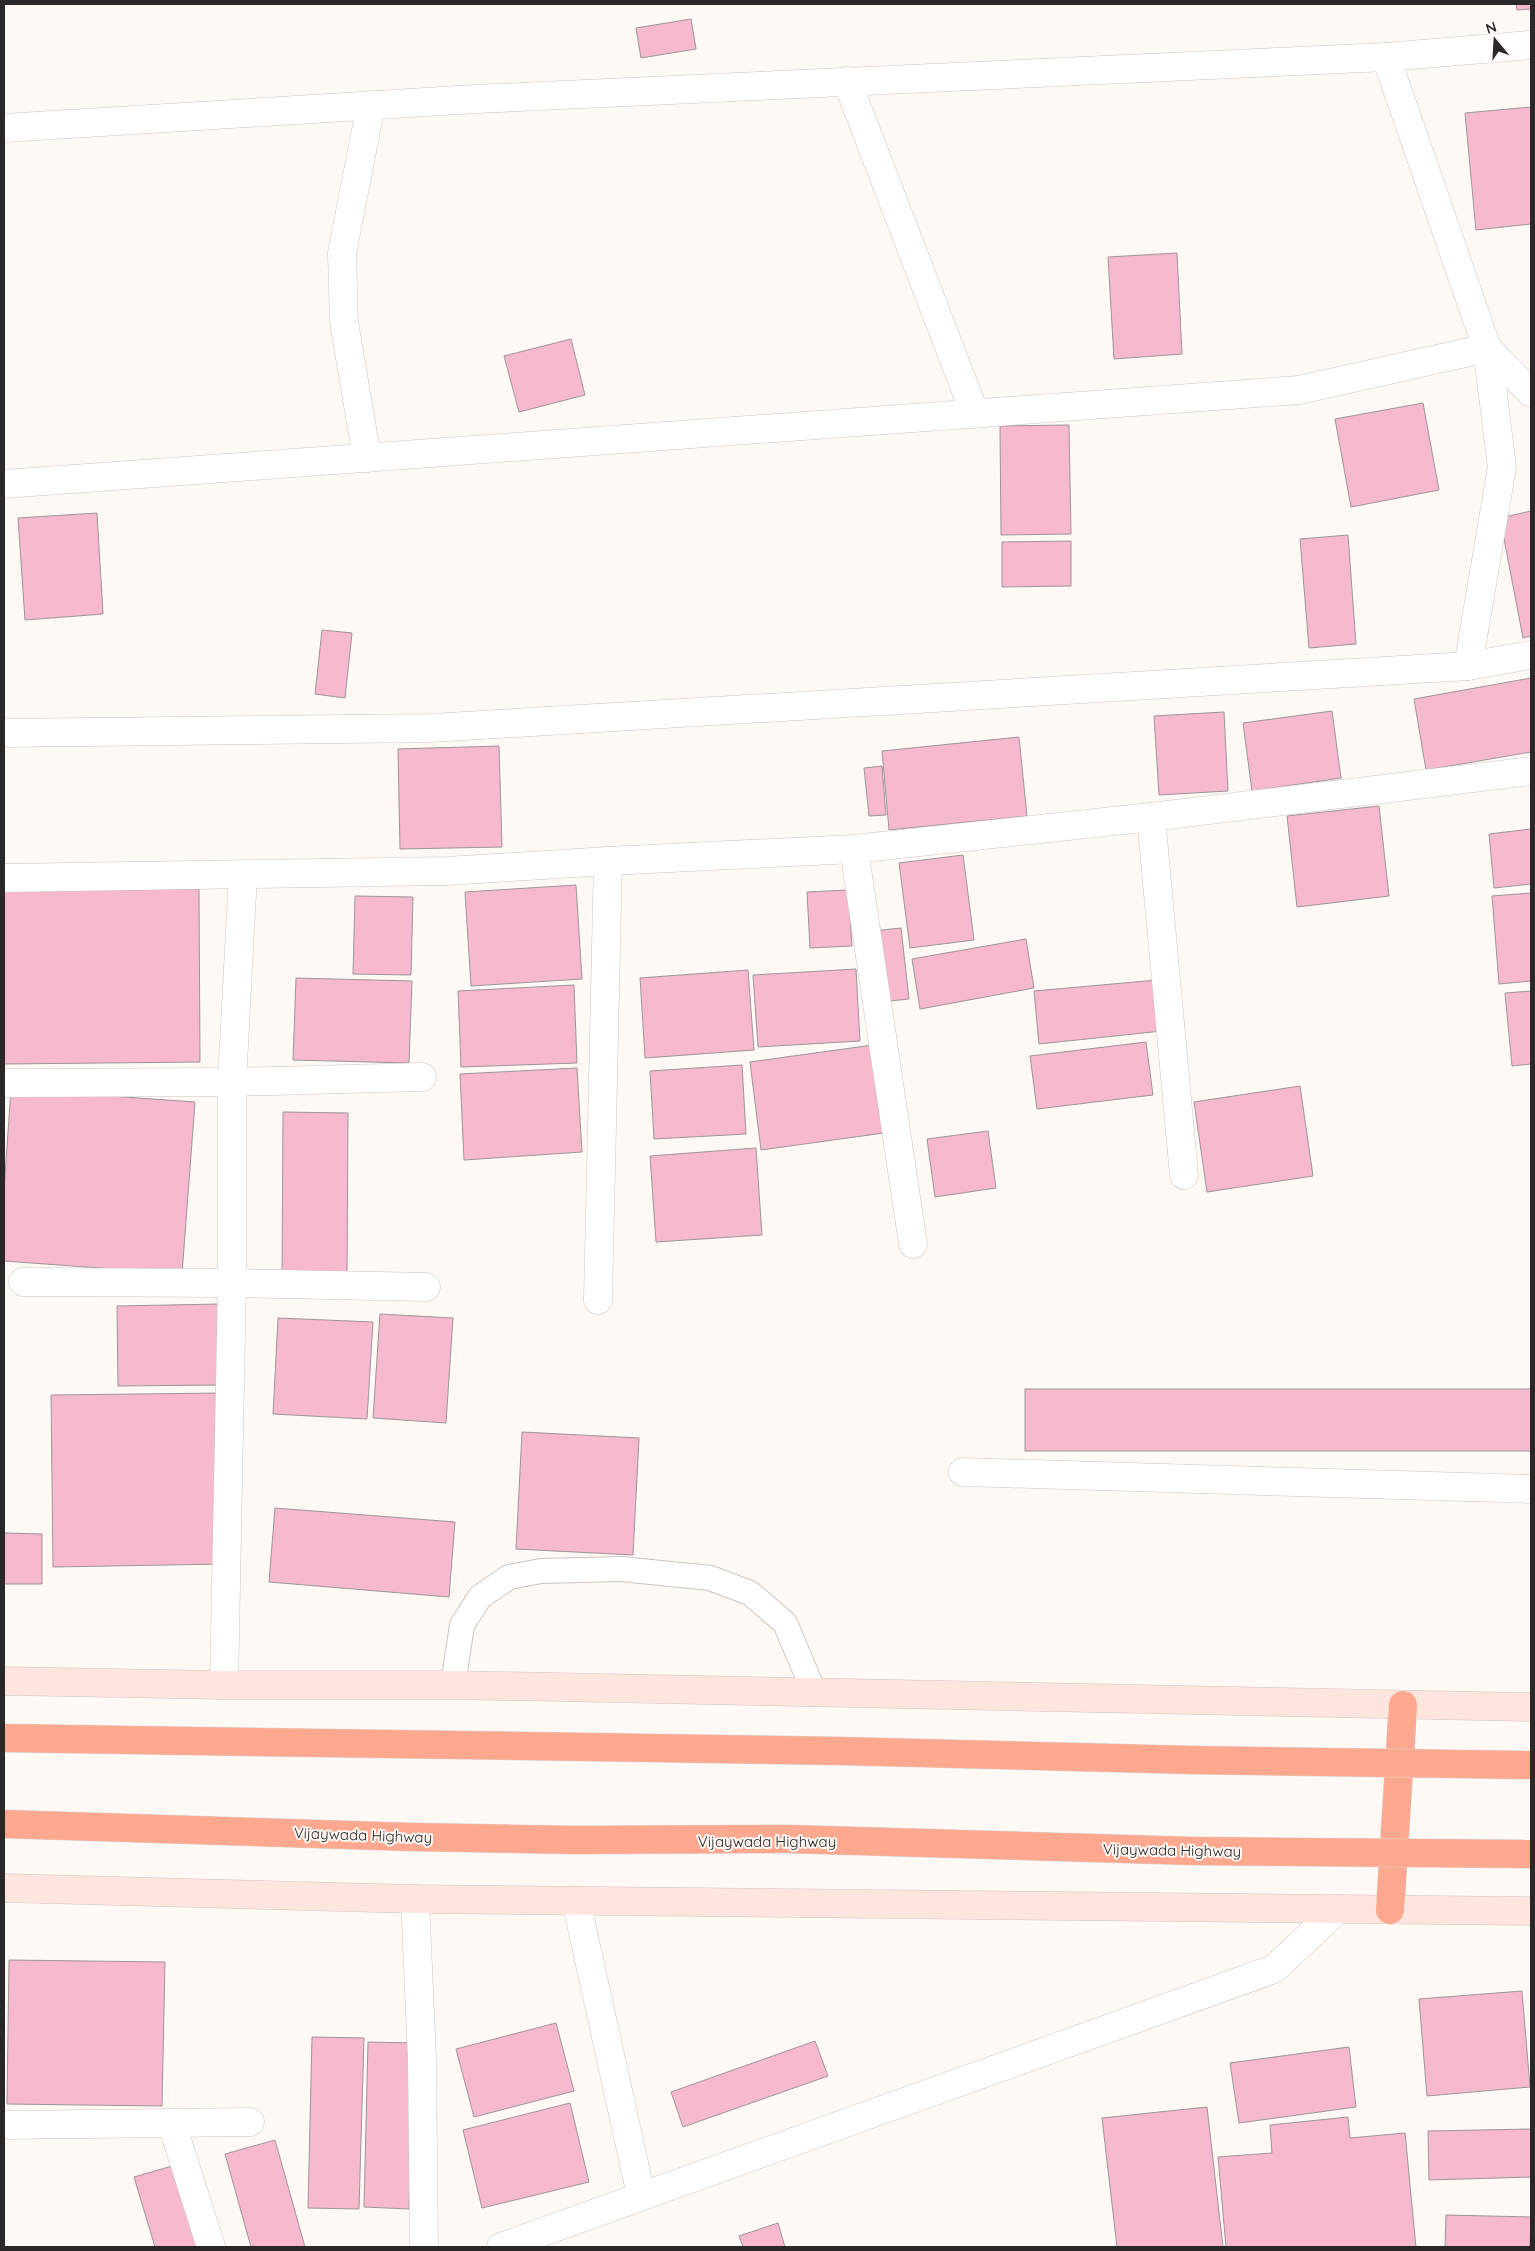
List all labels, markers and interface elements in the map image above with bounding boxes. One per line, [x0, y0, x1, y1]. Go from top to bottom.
north arrow [1470, 15, 1520, 65]
text: N [1483, 17, 1499, 38]
street label: Vijaywada Highway [294, 1823, 432, 1847]
street label: Vijaywada Highway [698, 1832, 836, 1851]
street label: Vijaywada Highway [1103, 1839, 1241, 1861]

